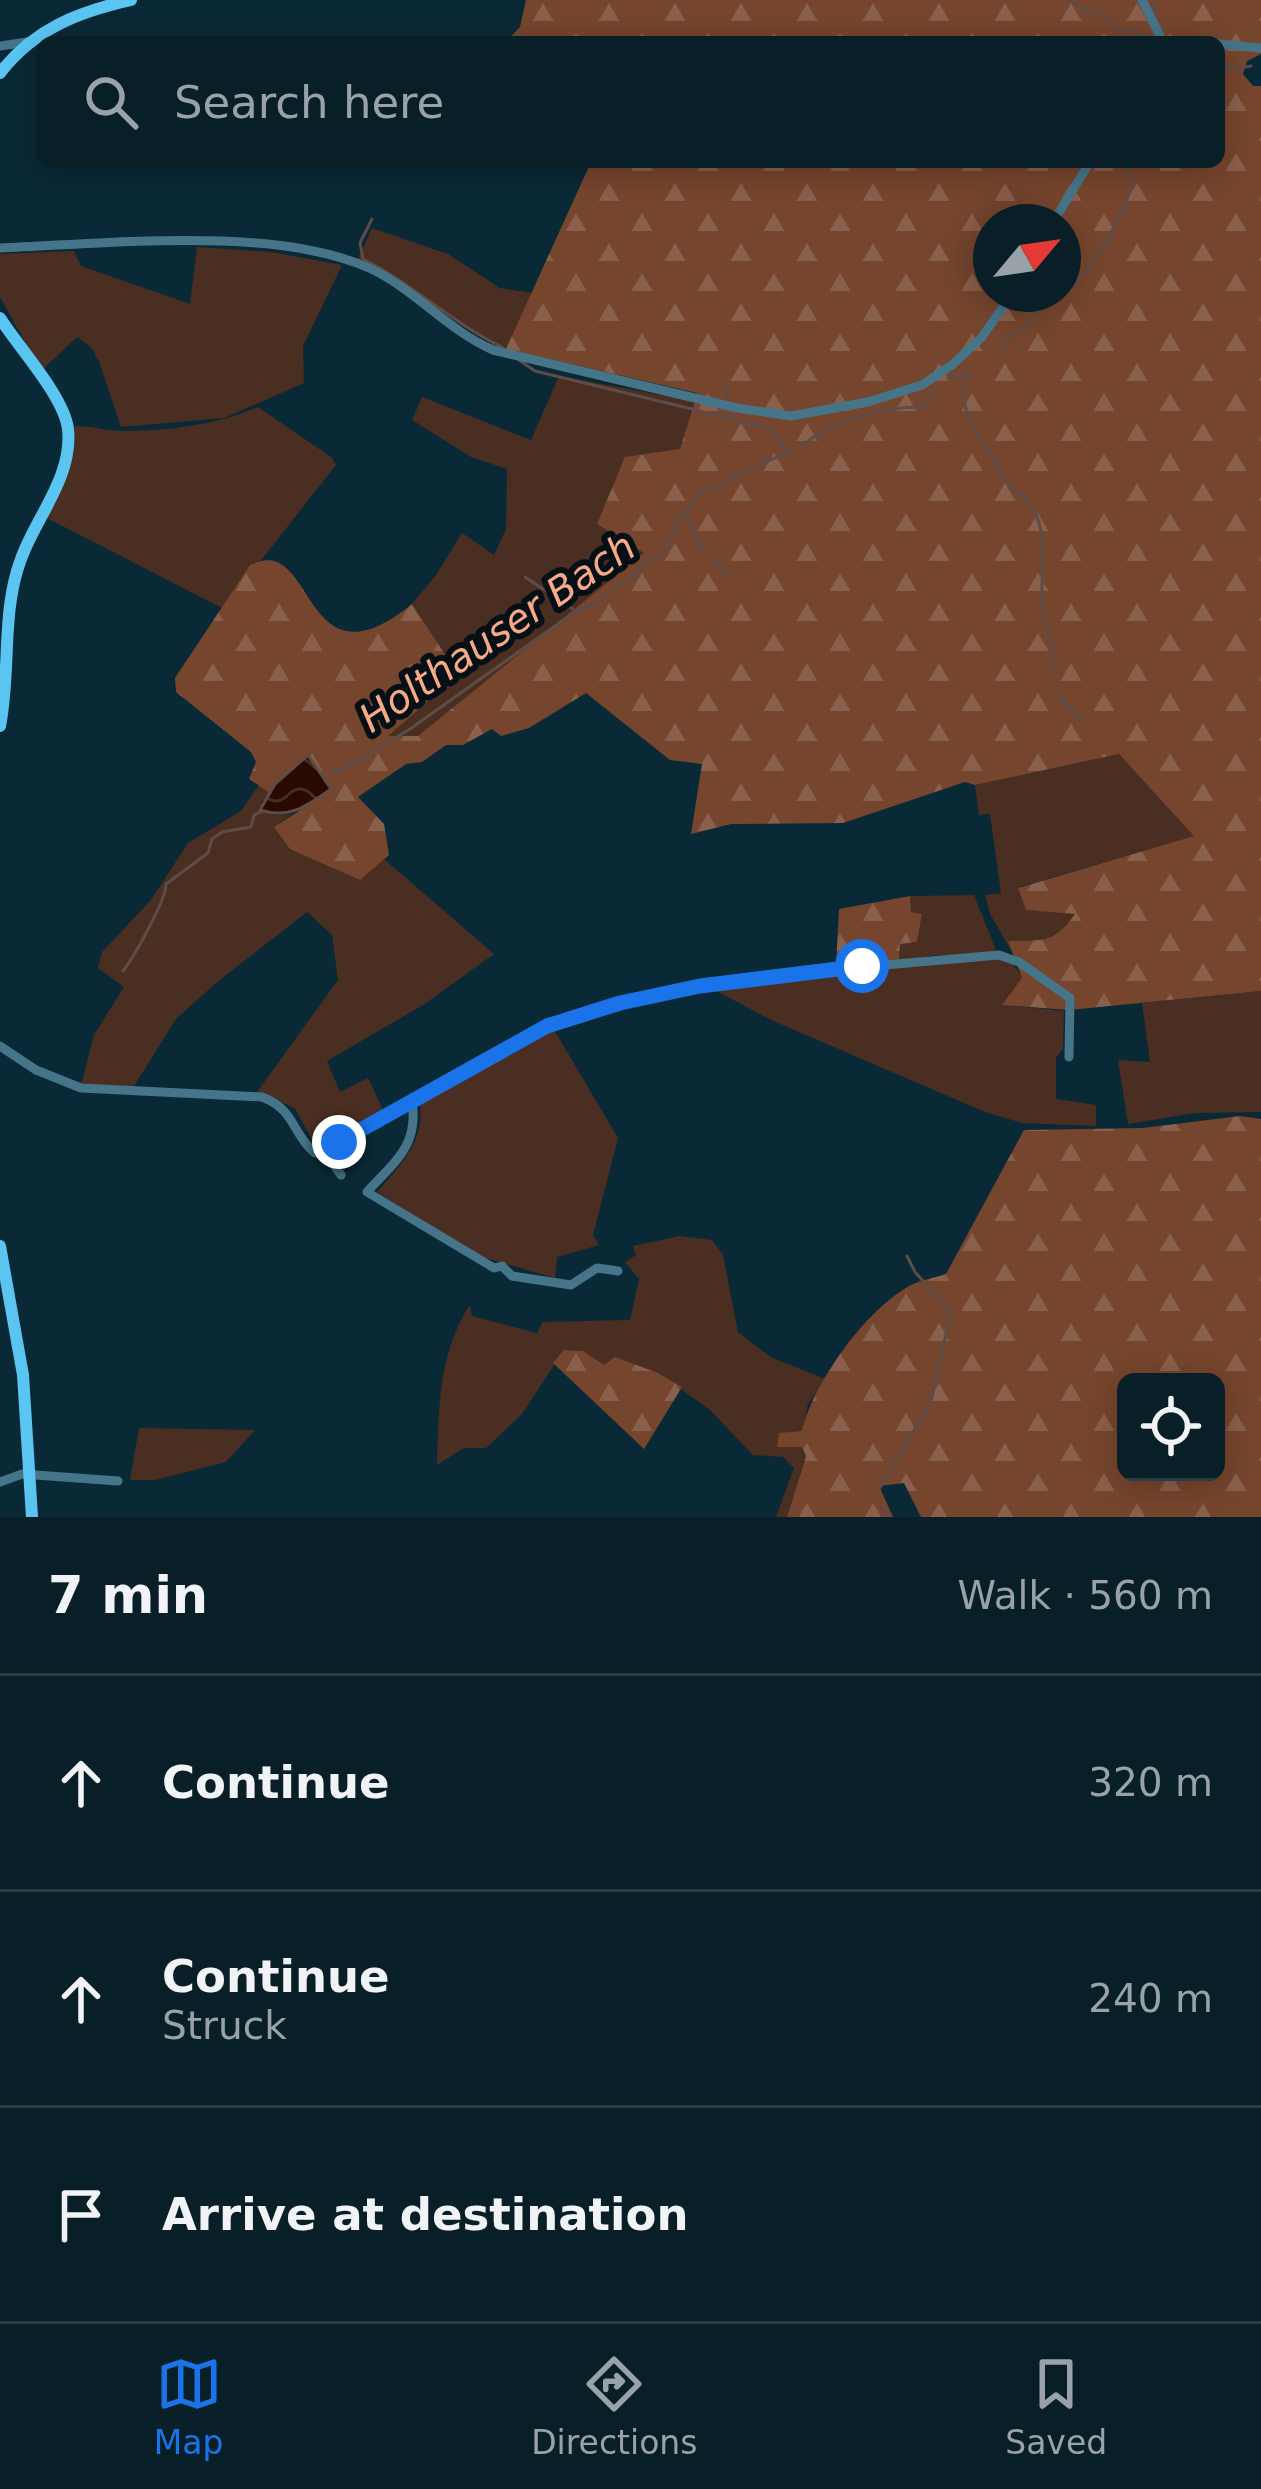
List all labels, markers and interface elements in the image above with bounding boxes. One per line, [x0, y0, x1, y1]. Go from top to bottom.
search box [36, 36, 1225, 168]
icon: search [78, 69, 144, 135]
text: Search here [174, 76, 444, 129]
north arrow [973, 204, 1081, 312]
water label: Holthauser Bach [351, 524, 643, 741]
route start [835, 939, 889, 993]
route end [312, 1115, 366, 1169]
map controls [1117, 1373, 1225, 1481]
button: locate [1117, 1373, 1225, 1481]
text: 7 min [48, 1566, 208, 1625]
text: Walk · 560 m [958, 1573, 1213, 1618]
icon: ahead [48, 1750, 114, 1816]
text: Continue [162, 1756, 390, 1809]
text: 320 m [1088, 1760, 1213, 1805]
text: Continue [162, 1950, 390, 2003]
icon: ahead [48, 1966, 114, 2032]
text: 240 m [1088, 1976, 1213, 2021]
text: Struck [162, 2003, 287, 2048]
icon: arrive [48, 2182, 114, 2248]
text: Arrive at destination [162, 2188, 688, 2241]
tab: Map [154, 2351, 224, 2462]
tab: Directions [531, 2351, 697, 2462]
tab: Saved [1005, 2351, 1107, 2462]

